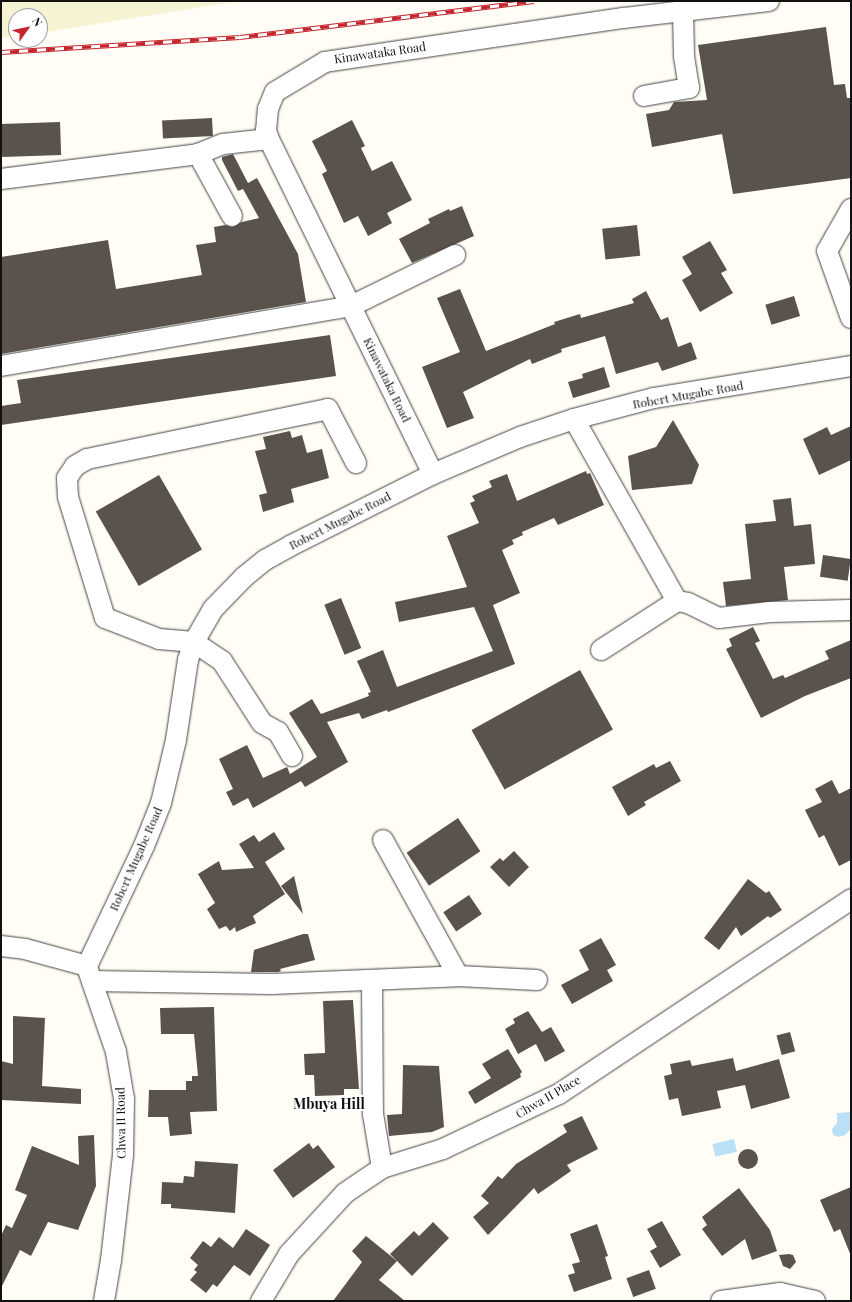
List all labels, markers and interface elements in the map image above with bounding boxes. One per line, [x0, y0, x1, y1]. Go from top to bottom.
north arrow [8, 8, 48, 48]
text: N [29, 14, 46, 29]
street label: Kinawataka Road [333, 39, 427, 67]
street label: Kinawataka Road [360, 335, 414, 425]
street label: Robert Mugabe Road [631, 378, 745, 412]
street label: Robert Mugabe Road [287, 489, 393, 553]
street label: Robert Mugabe Road [107, 805, 165, 913]
street label: Chwa II Place [513, 1073, 583, 1121]
street label: Chwa II Road [113, 1087, 129, 1159]
district label: Mbuya Hill [293, 1096, 365, 1112]

